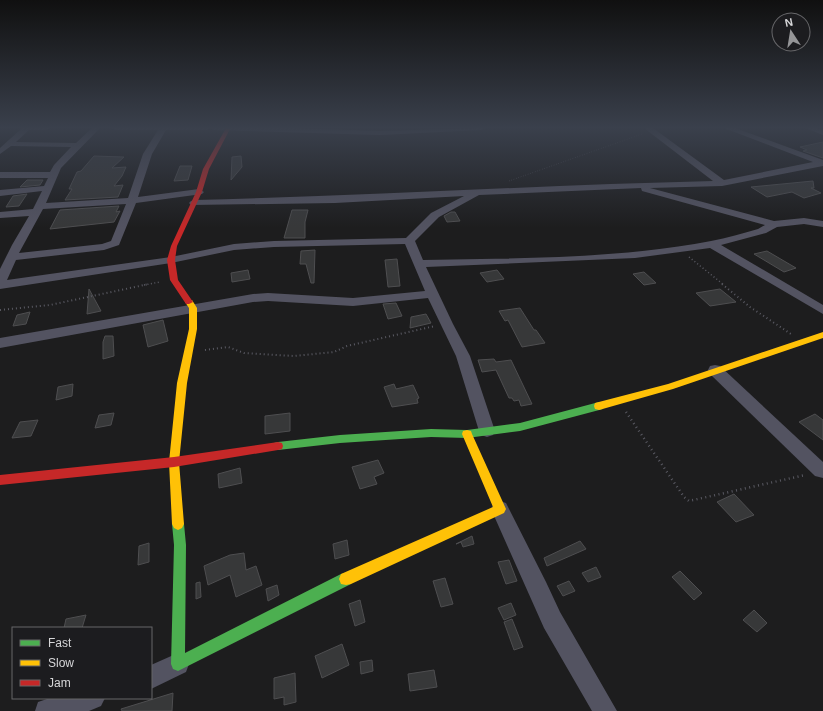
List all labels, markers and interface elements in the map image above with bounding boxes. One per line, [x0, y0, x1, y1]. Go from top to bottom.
north arrow [771, 12, 811, 52]
text: N [784, 16, 794, 29]
legend [12, 627, 152, 699]
text: Fast [48, 636, 72, 650]
text: Slow [48, 656, 74, 670]
text: Jam [48, 676, 71, 690]

